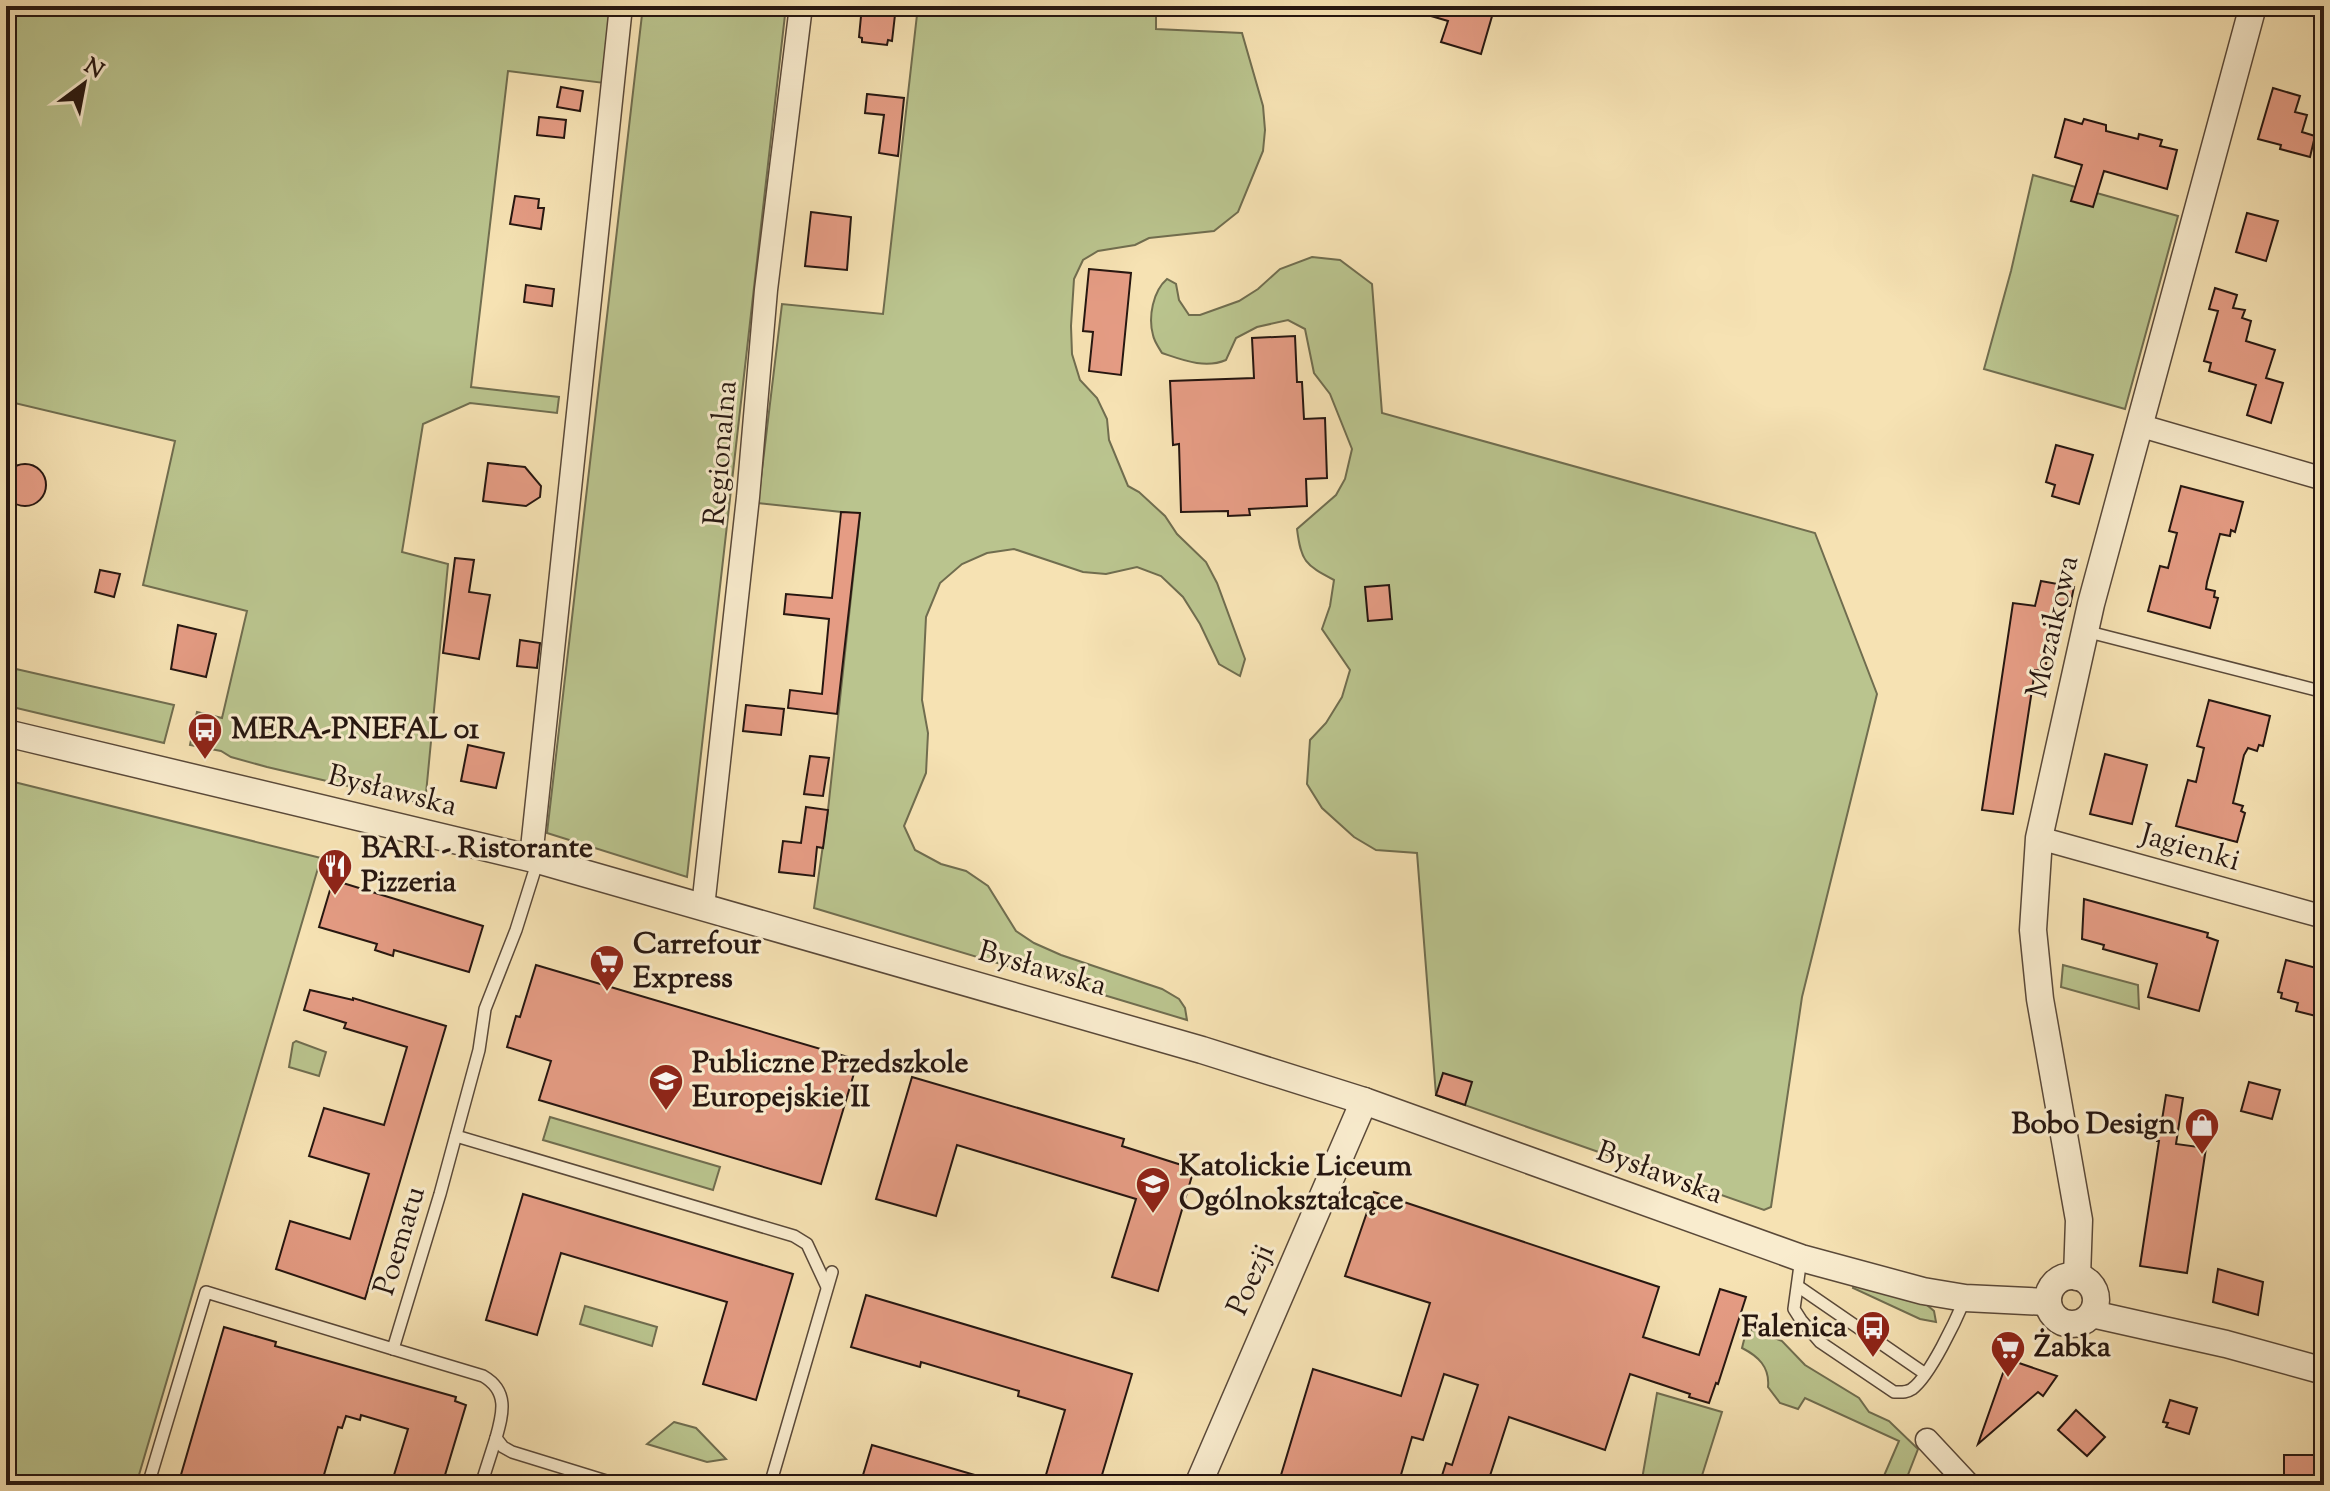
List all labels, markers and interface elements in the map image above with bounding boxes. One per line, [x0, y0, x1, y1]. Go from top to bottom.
north arrow [44, 44, 124, 124]
text: N [77, 51, 109, 88]
street label: Regionalna [694, 378, 750, 527]
street label: Mozaikowa [2017, 551, 2091, 702]
place label: MERA-PNEFAL 01 [231, 709, 480, 752]
bus stop icon: MERA-PNEFAL 01 [186, 711, 224, 761]
street label: Bysławska [323, 755, 461, 829]
street label: Jagienki [2133, 814, 2245, 884]
place label: BARI - Ristorante Pizzeria [361, 828, 593, 905]
restaurant icon: BARI - Ristorante Pizzeria [316, 847, 354, 897]
place label: Carrefour Express [633, 924, 762, 1001]
street label: Bysławska [973, 931, 1111, 1009]
supermarket icon: Carrefour Express [588, 943, 626, 993]
place label: Publiczne Przedszkole Europejskie II [692, 1043, 968, 1120]
school or university icon: Publiczne Przedszkole Europejskie II [647, 1062, 685, 1112]
place label: Bobo Design [2012, 1104, 2176, 1147]
shop icon: Bobo Design [2183, 1106, 2221, 1156]
street label: Bysławska [1590, 1131, 1728, 1217]
place label: Katolickie Liceum Ogólnokształcące [1179, 1146, 1412, 1223]
school or university icon: Katolickie Liceum Ogólnokształcące [1134, 1165, 1172, 1215]
street label: Poematu [364, 1181, 438, 1301]
street label: Poezji [1217, 1237, 1287, 1323]
place label: Falenica [1741, 1307, 1847, 1350]
bus stop icon: Falenica [1854, 1309, 1892, 1359]
place label: Żabka [2034, 1327, 2111, 1370]
supermarket icon: Żabka [1989, 1329, 2027, 1379]

